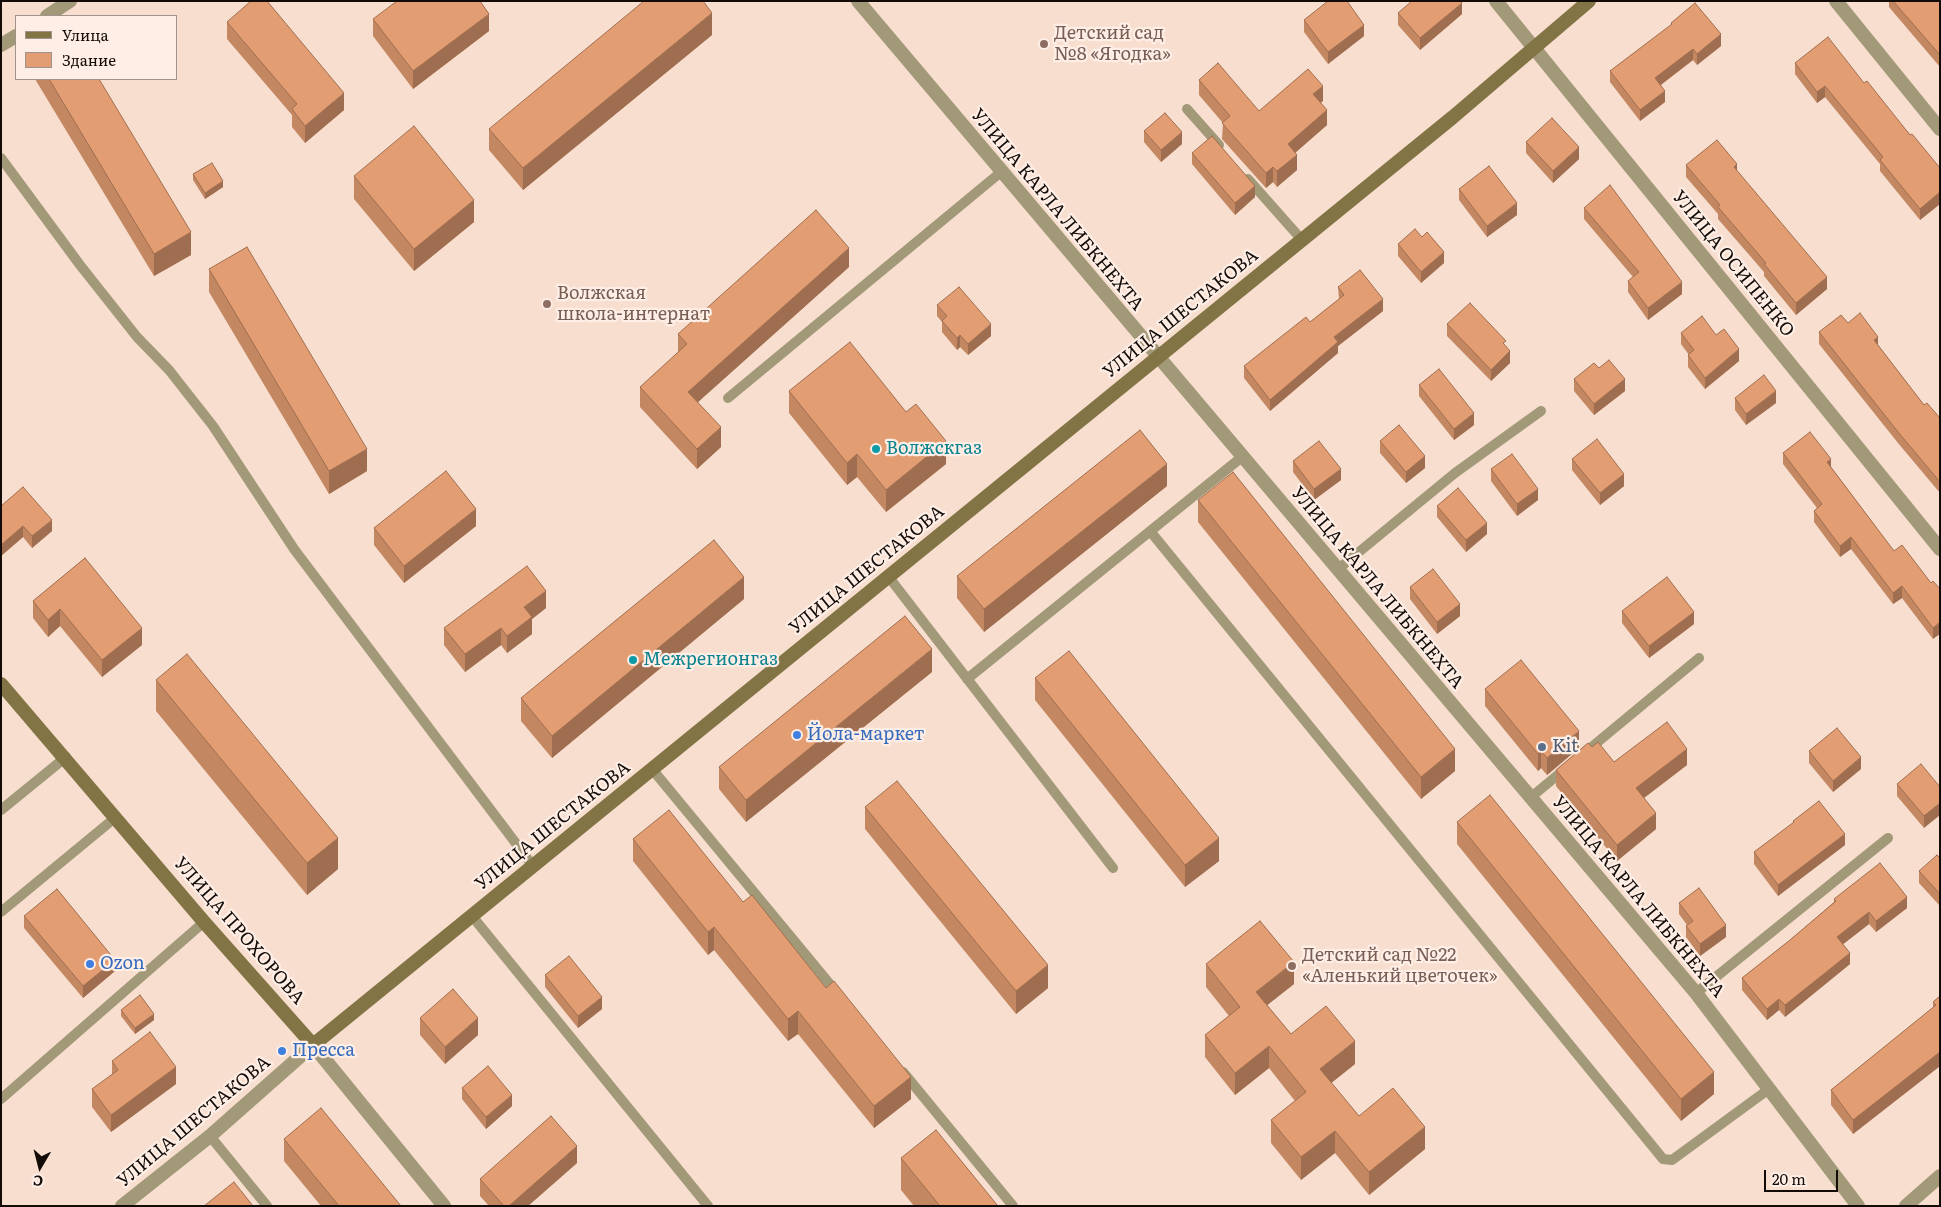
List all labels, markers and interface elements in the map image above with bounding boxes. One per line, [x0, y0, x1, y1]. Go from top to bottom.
legend [15, 15, 178, 80]
text: Улица [62, 23, 109, 46]
place label: Детский сад №8 «Ягодка» [1054, 23, 1171, 66]
marker: Детский сад №8 «Ягодка» [1038, 38, 1050, 50]
text: Здание [62, 48, 116, 71]
street label: УЛИЦА КАРЛА ЛИБКНЕХТА [966, 105, 1148, 315]
street label: УЛИЦА ОСИПЕНКО [1668, 187, 1798, 341]
street label: УЛИЦА ШЕСТАКОВА [1099, 245, 1263, 383]
place label: Волжская школа-интернат [557, 283, 710, 326]
marker: Волжская школа-интернат [541, 298, 553, 310]
place label: Волжскгаз [886, 438, 982, 460]
marker: Волжскгаз [870, 443, 882, 455]
street label: УЛИЦА КАРЛА ЛИБКНЕХТА [1286, 483, 1468, 693]
street label: УЛИЦА ШЕСТАКОВА [785, 501, 949, 639]
place label: Межрегионгаз [643, 649, 778, 671]
marker: Межрегионгаз [627, 654, 639, 666]
place label: Йола-маркет [807, 724, 925, 746]
marker: Йола-маркет [791, 729, 803, 741]
place label: Kit [1552, 736, 1578, 758]
marker: Kit [1536, 741, 1548, 753]
street label: УЛИЦА ШЕСТАКОВА [471, 757, 635, 895]
street label: УЛИЦА КАРЛА ЛИБКНЕХТА [1547, 792, 1729, 1002]
street label: УЛИЦА ПРОХОРОВА [169, 853, 309, 1009]
place label: Детский сад №22 «Аленький цветочек» [1302, 945, 1498, 988]
place label: Ozon [100, 953, 145, 975]
marker: Ozon [84, 958, 96, 970]
marker: Детский сад №22 «Аленький цветочек» [1286, 960, 1298, 972]
place label: Пресса [292, 1040, 355, 1062]
marker: Пресса [276, 1045, 288, 1057]
street label: УЛИЦА ШЕСТАКОВА [113, 1052, 275, 1192]
north arrow [15, 1142, 65, 1192]
scale bar [1766, 1160, 1840, 1192]
text: 20 m [1772, 1167, 1806, 1190]
text: С [32, 1171, 44, 1192]

